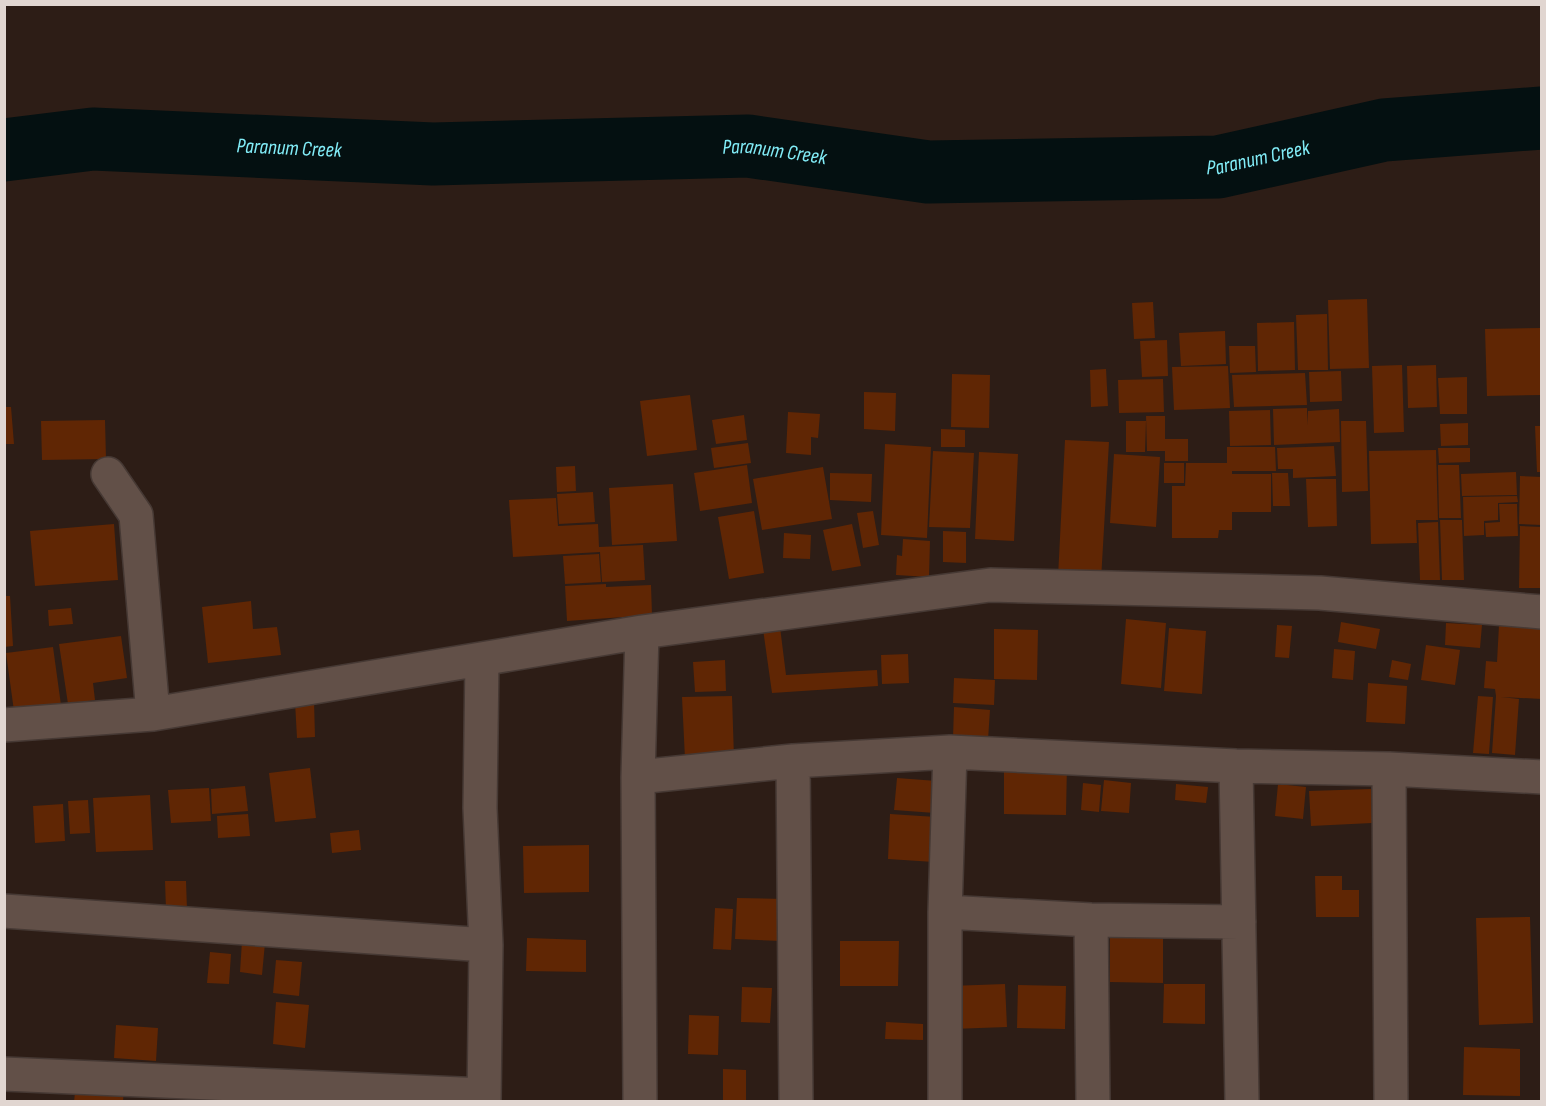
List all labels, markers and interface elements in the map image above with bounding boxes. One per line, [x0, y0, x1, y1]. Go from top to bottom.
water label: Paranum Creek [236, 133, 343, 163]
water label: Paranum Creek [722, 133, 830, 170]
water label: Paranum Creek [1206, 134, 1313, 180]

